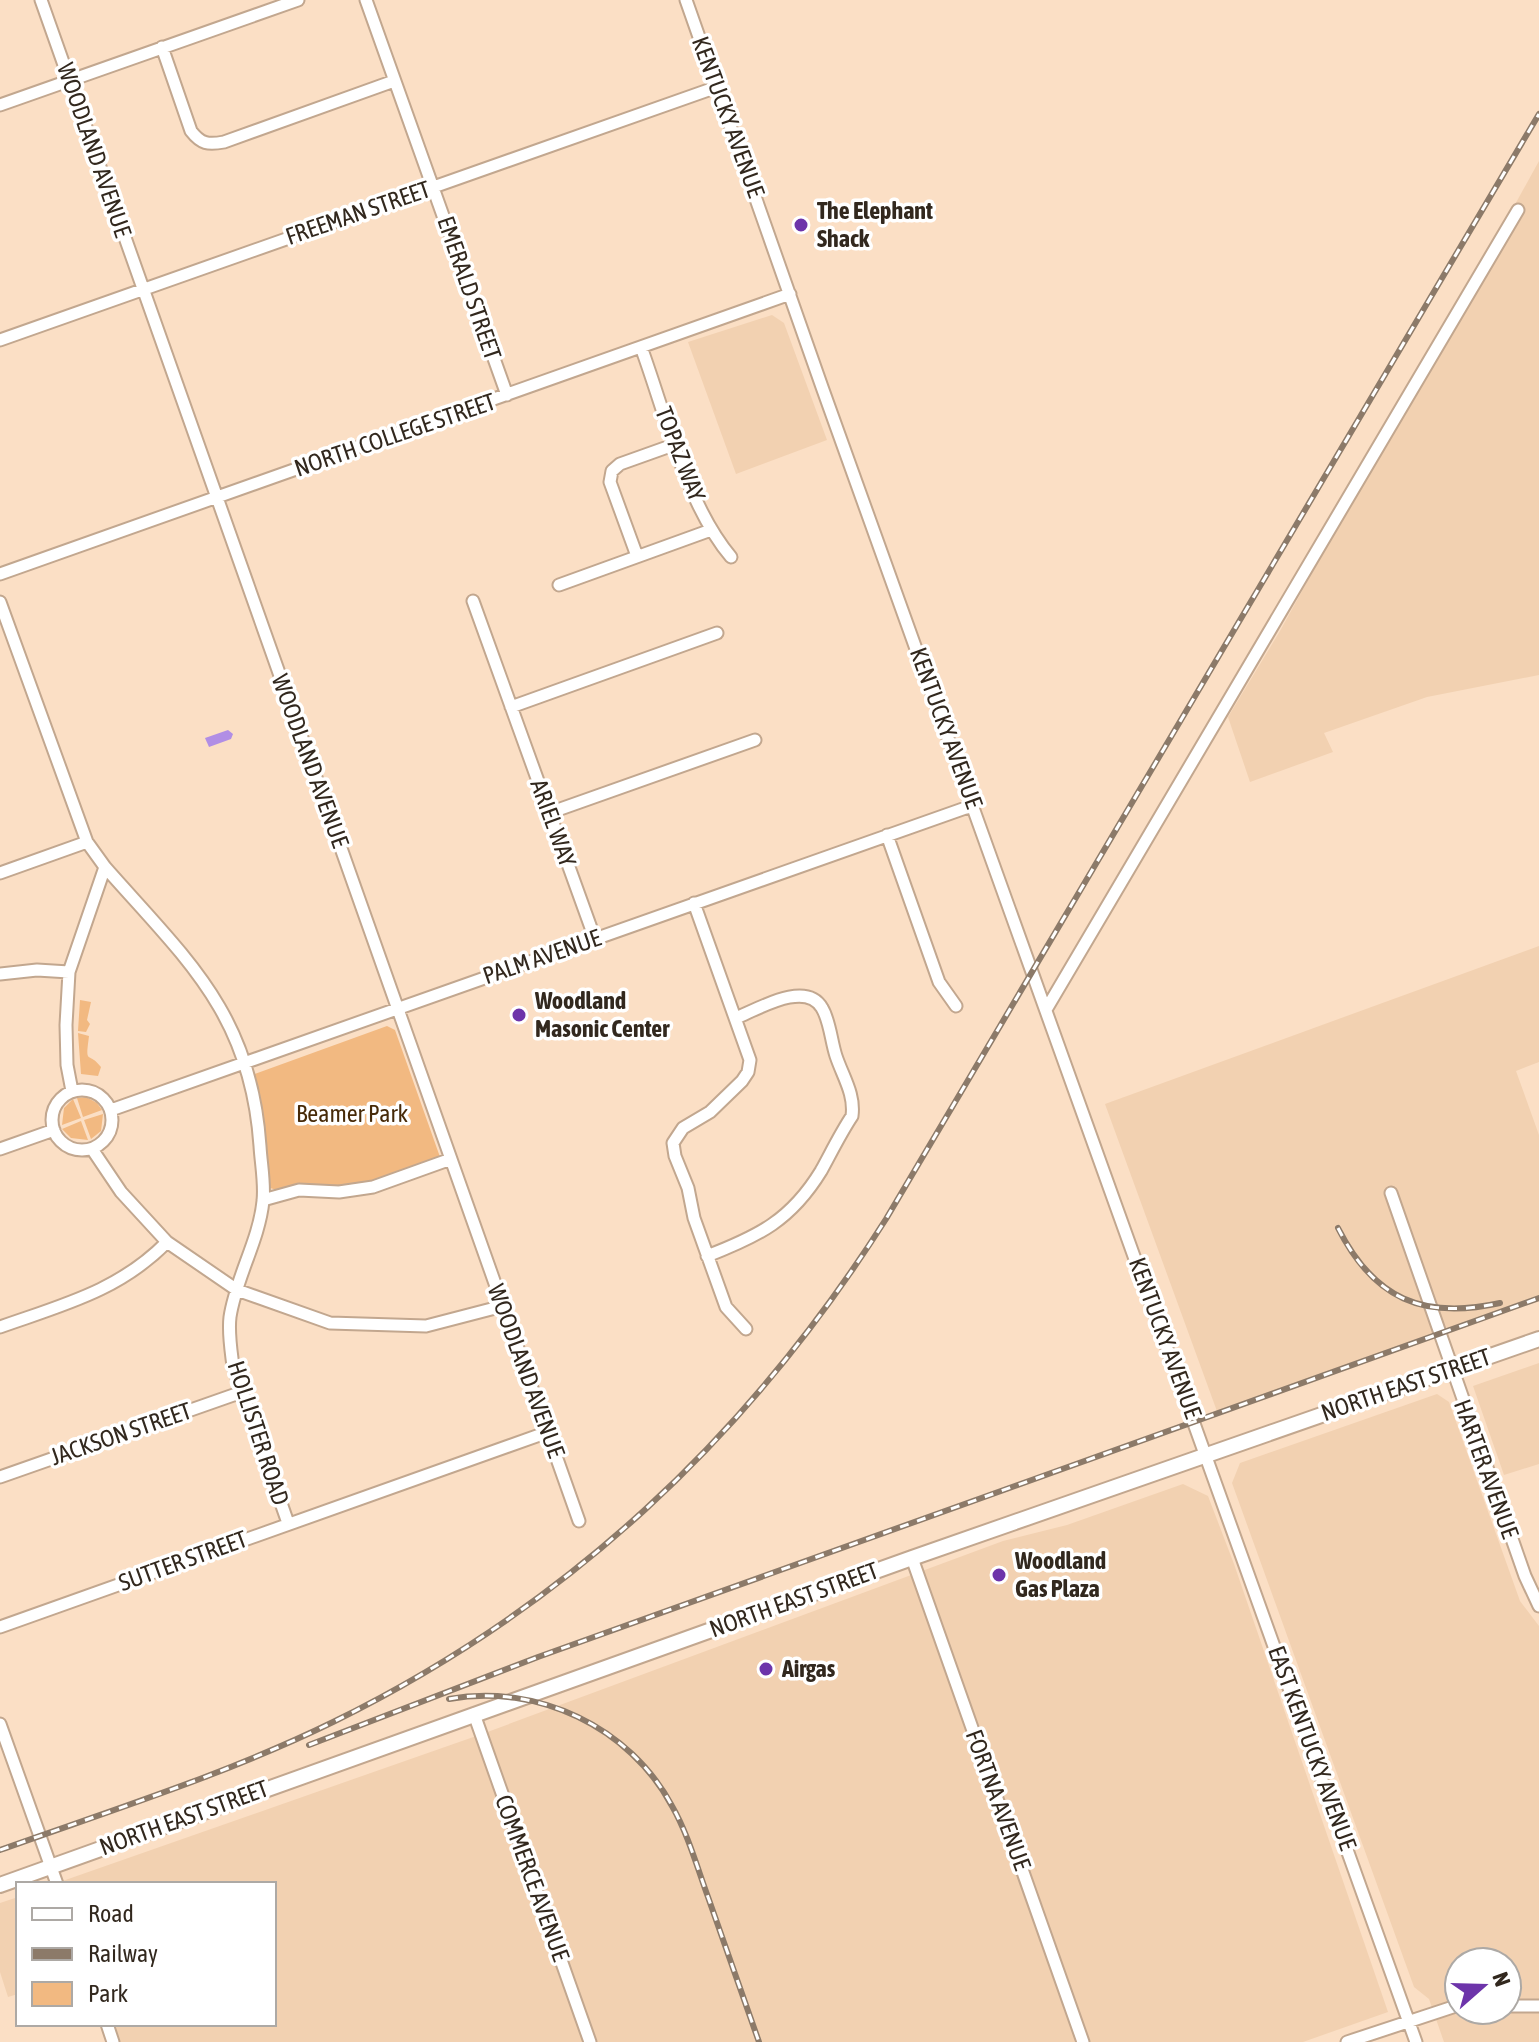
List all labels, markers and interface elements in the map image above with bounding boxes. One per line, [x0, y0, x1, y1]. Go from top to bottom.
street label: KENTUCKY AVENUE [687, 33, 770, 201]
street label: WOODLAND AVENUE [52, 59, 137, 240]
street label: FREEMAN STREET [282, 175, 434, 250]
place label: The Elephant Shack [817, 197, 933, 252]
street label: EMERALD STREET [432, 213, 507, 364]
marker: The Elephant Shack [792, 216, 810, 234]
street label: NORTH COLLEGE STREET [291, 387, 499, 482]
street label: TOPAZ WAY [650, 403, 711, 505]
street label: KENTUCKY AVENUE [905, 644, 988, 812]
street label: WOODLAND AVENUE [267, 671, 354, 851]
street label: ARIEL WAY [525, 776, 582, 870]
street label: PALM AVENUE [479, 924, 604, 989]
place label: Woodland Masonic Center [534, 987, 670, 1042]
marker: Woodland Masonic Center [510, 1006, 528, 1024]
park label: Beamer Park [296, 1100, 408, 1127]
street label: KENTUCKY AVENUE [1124, 1254, 1207, 1422]
street label: WOODLAND AVENUE [483, 1281, 570, 1461]
street label: NORTH EAST STREET [1318, 1343, 1495, 1426]
street label: HOLLISTER ROAD [222, 1357, 294, 1508]
street label: HARTER AVENUE [1449, 1396, 1524, 1542]
street label: JACKSON STREET [47, 1397, 195, 1470]
street label: SUTTER STREET [115, 1525, 251, 1596]
place label: Woodland Gas Plaza [1014, 1547, 1106, 1602]
street label: NORTH EAST STREET [706, 1556, 882, 1643]
marker: Woodland Gas Plaza [990, 1566, 1008, 1584]
street label: EAST KENTUCKY AVENUE [1263, 1642, 1362, 1853]
place label: Airgas [781, 1655, 836, 1682]
marker: Airgas [757, 1660, 775, 1678]
street label: FORTNA AVENUE [961, 1726, 1036, 1874]
street label: NORTH EAST STREET [96, 1774, 272, 1861]
street label: COMMERCE AVENUE [490, 1791, 575, 1964]
legend [16, 1882, 276, 2026]
text: Road [88, 1900, 134, 1927]
text: Railway [88, 1940, 158, 1967]
north arrow [1443, 1946, 1523, 2026]
text: N [1487, 1969, 1516, 1990]
text: Park [88, 1980, 129, 2007]

